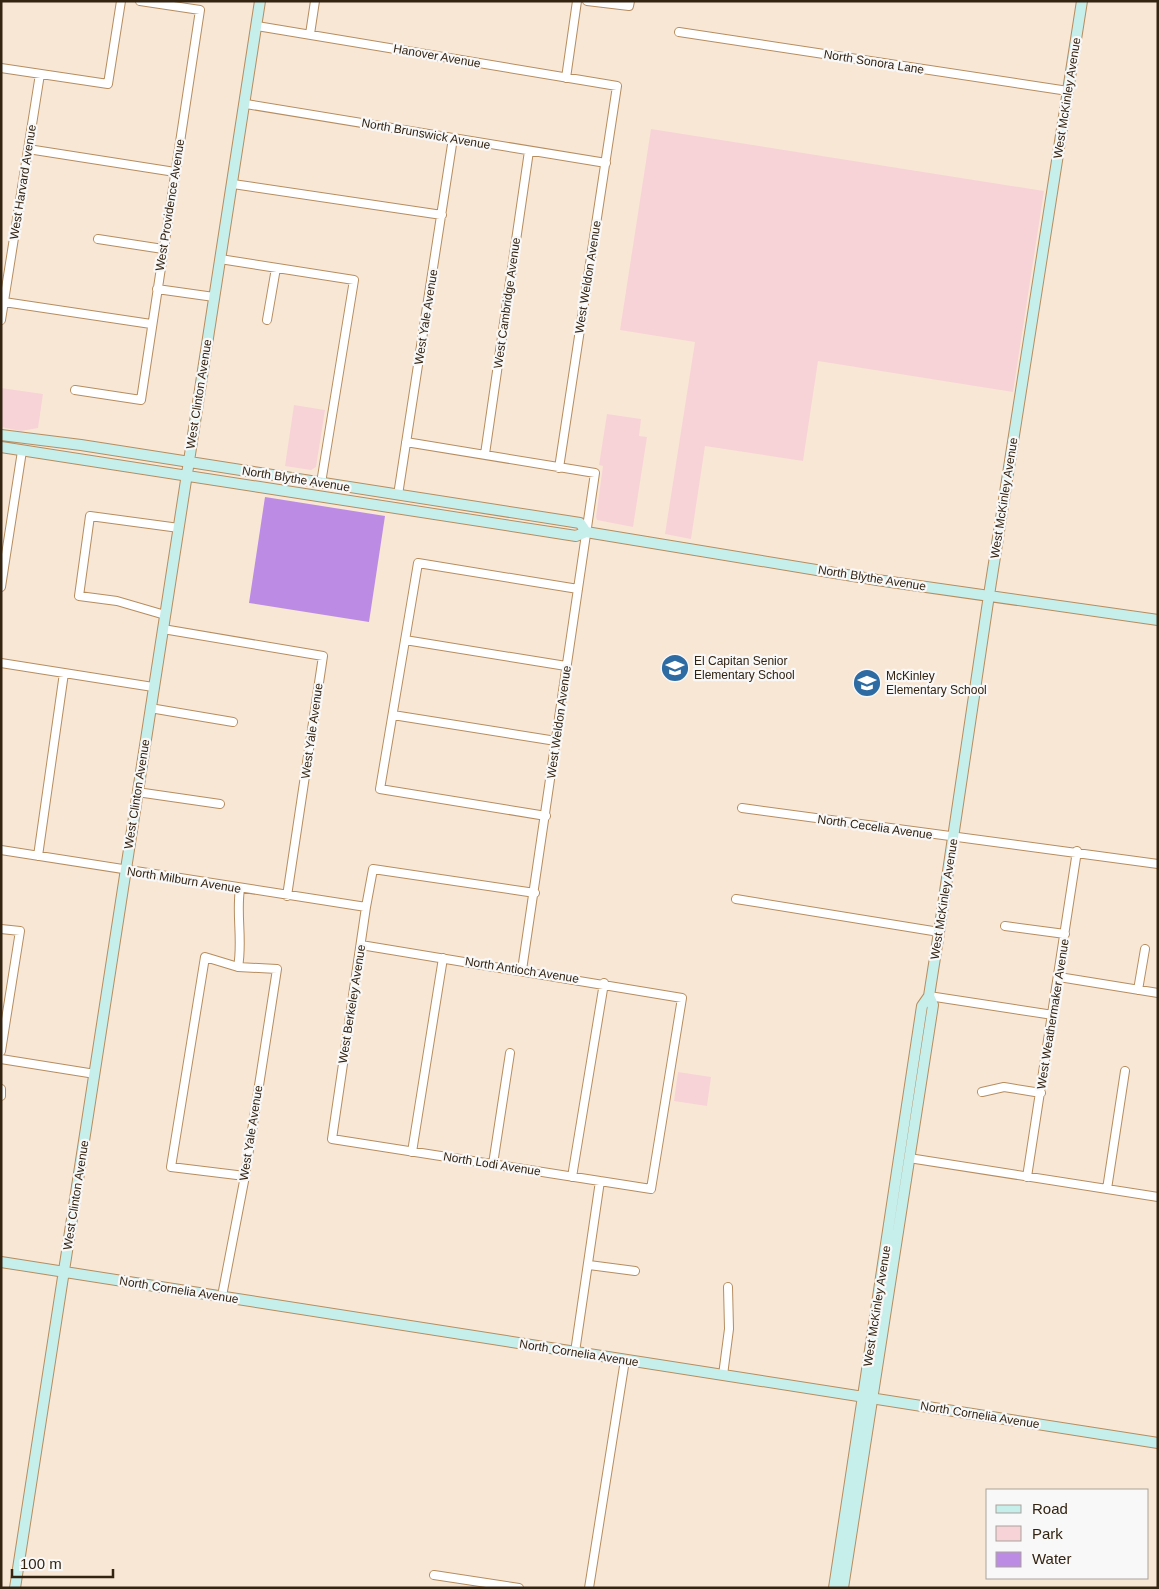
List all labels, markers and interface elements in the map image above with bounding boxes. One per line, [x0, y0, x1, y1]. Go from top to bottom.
street label: West McKinley Avenue [1051, 36, 1084, 159]
street label: Hanover Avenue [392, 41, 482, 71]
street label: North Sonora Lane [823, 47, 925, 77]
street label: North Brunswick Avenue [361, 116, 492, 152]
street label: West Harvard Avenue [7, 123, 39, 241]
street label: West Providence Avenue [153, 138, 187, 272]
street label: West Weldon Avenue [572, 219, 604, 334]
street label: West Cambridge Avenue [491, 236, 523, 369]
street label: West Yale Avenue [412, 268, 441, 366]
street label: West Clinton Avenue [183, 338, 215, 450]
street label: West McKinley Avenue [988, 436, 1021, 559]
street label: North Blythe Avenue [241, 464, 351, 495]
street label: North Blythe Avenue [817, 563, 927, 594]
school or university icon: El Capitan Senior Elementary School [660, 653, 690, 683]
place label: El Capitan Senior Elementary School [694, 654, 795, 682]
street label: West Weldon Avenue [544, 664, 574, 779]
school or university icon: McKinley Elementary School [852, 668, 882, 698]
place label: McKinley Elementary School [886, 669, 987, 697]
street label: West Yale Avenue [298, 682, 326, 780]
street label: West Clinton Avenue [121, 738, 153, 850]
street label: North Cecelia Avenue [817, 812, 934, 842]
street label: West McKinley Avenue [928, 837, 961, 960]
street label: North Milburn Avenue [126, 864, 242, 896]
street label: West Weathermaker Avenue [1034, 937, 1072, 1090]
street label: West Berkeley Avenue [336, 943, 368, 1065]
street label: North Antioch Avenue [464, 954, 580, 986]
street label: West Yale Avenue [237, 1084, 266, 1182]
street label: West Clinton Avenue [60, 1139, 92, 1251]
street label: North Lodi Avenue [442, 1149, 542, 1179]
street label: West McKinley Avenue [861, 1244, 894, 1367]
street label: North Cornelia Avenue [118, 1274, 240, 1306]
street label: North Cornelia Avenue [518, 1337, 640, 1369]
street label: North Cornelia Avenue [919, 1399, 1041, 1431]
legend [986, 1489, 1149, 1579]
text: Road [1032, 1500, 1068, 1517]
text: Park [1032, 1525, 1063, 1542]
scale bar [12, 1546, 114, 1578]
text: Water [1032, 1550, 1071, 1567]
text: 100 m [20, 1555, 62, 1572]

